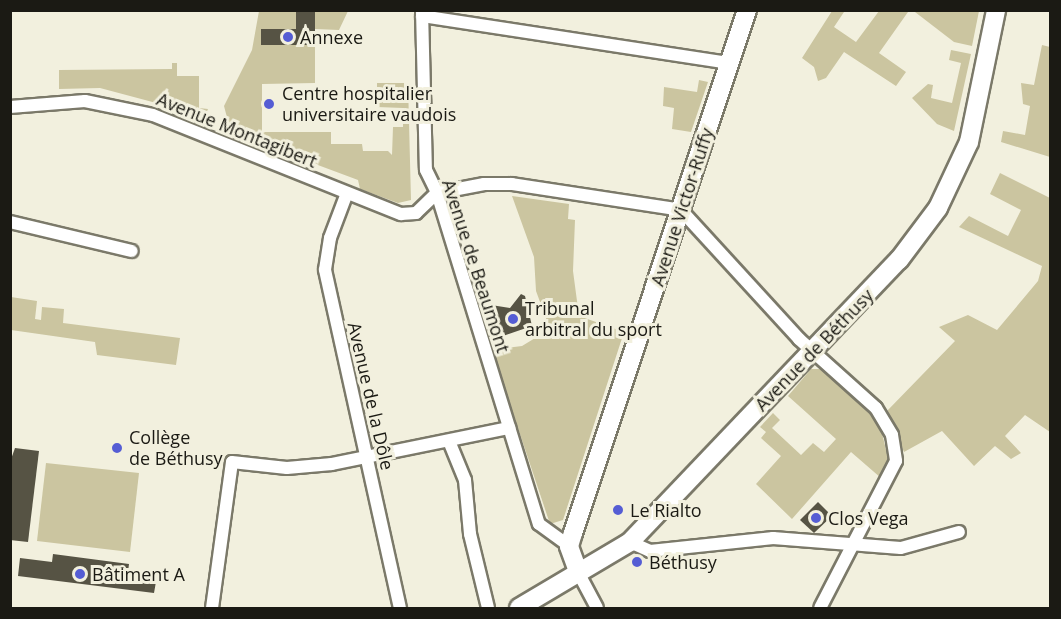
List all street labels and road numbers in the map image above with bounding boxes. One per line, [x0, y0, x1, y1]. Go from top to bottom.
street label: Avenue Montagibert [154, 88, 320, 172]
street label: Avenue Victor-Ruffy [646, 125, 718, 289]
street label: Avenue de Beaumont [438, 177, 514, 355]
street label: Avenue de Béthusy [750, 285, 878, 415]
street label: Avenue de la Dôle [344, 320, 398, 472]

